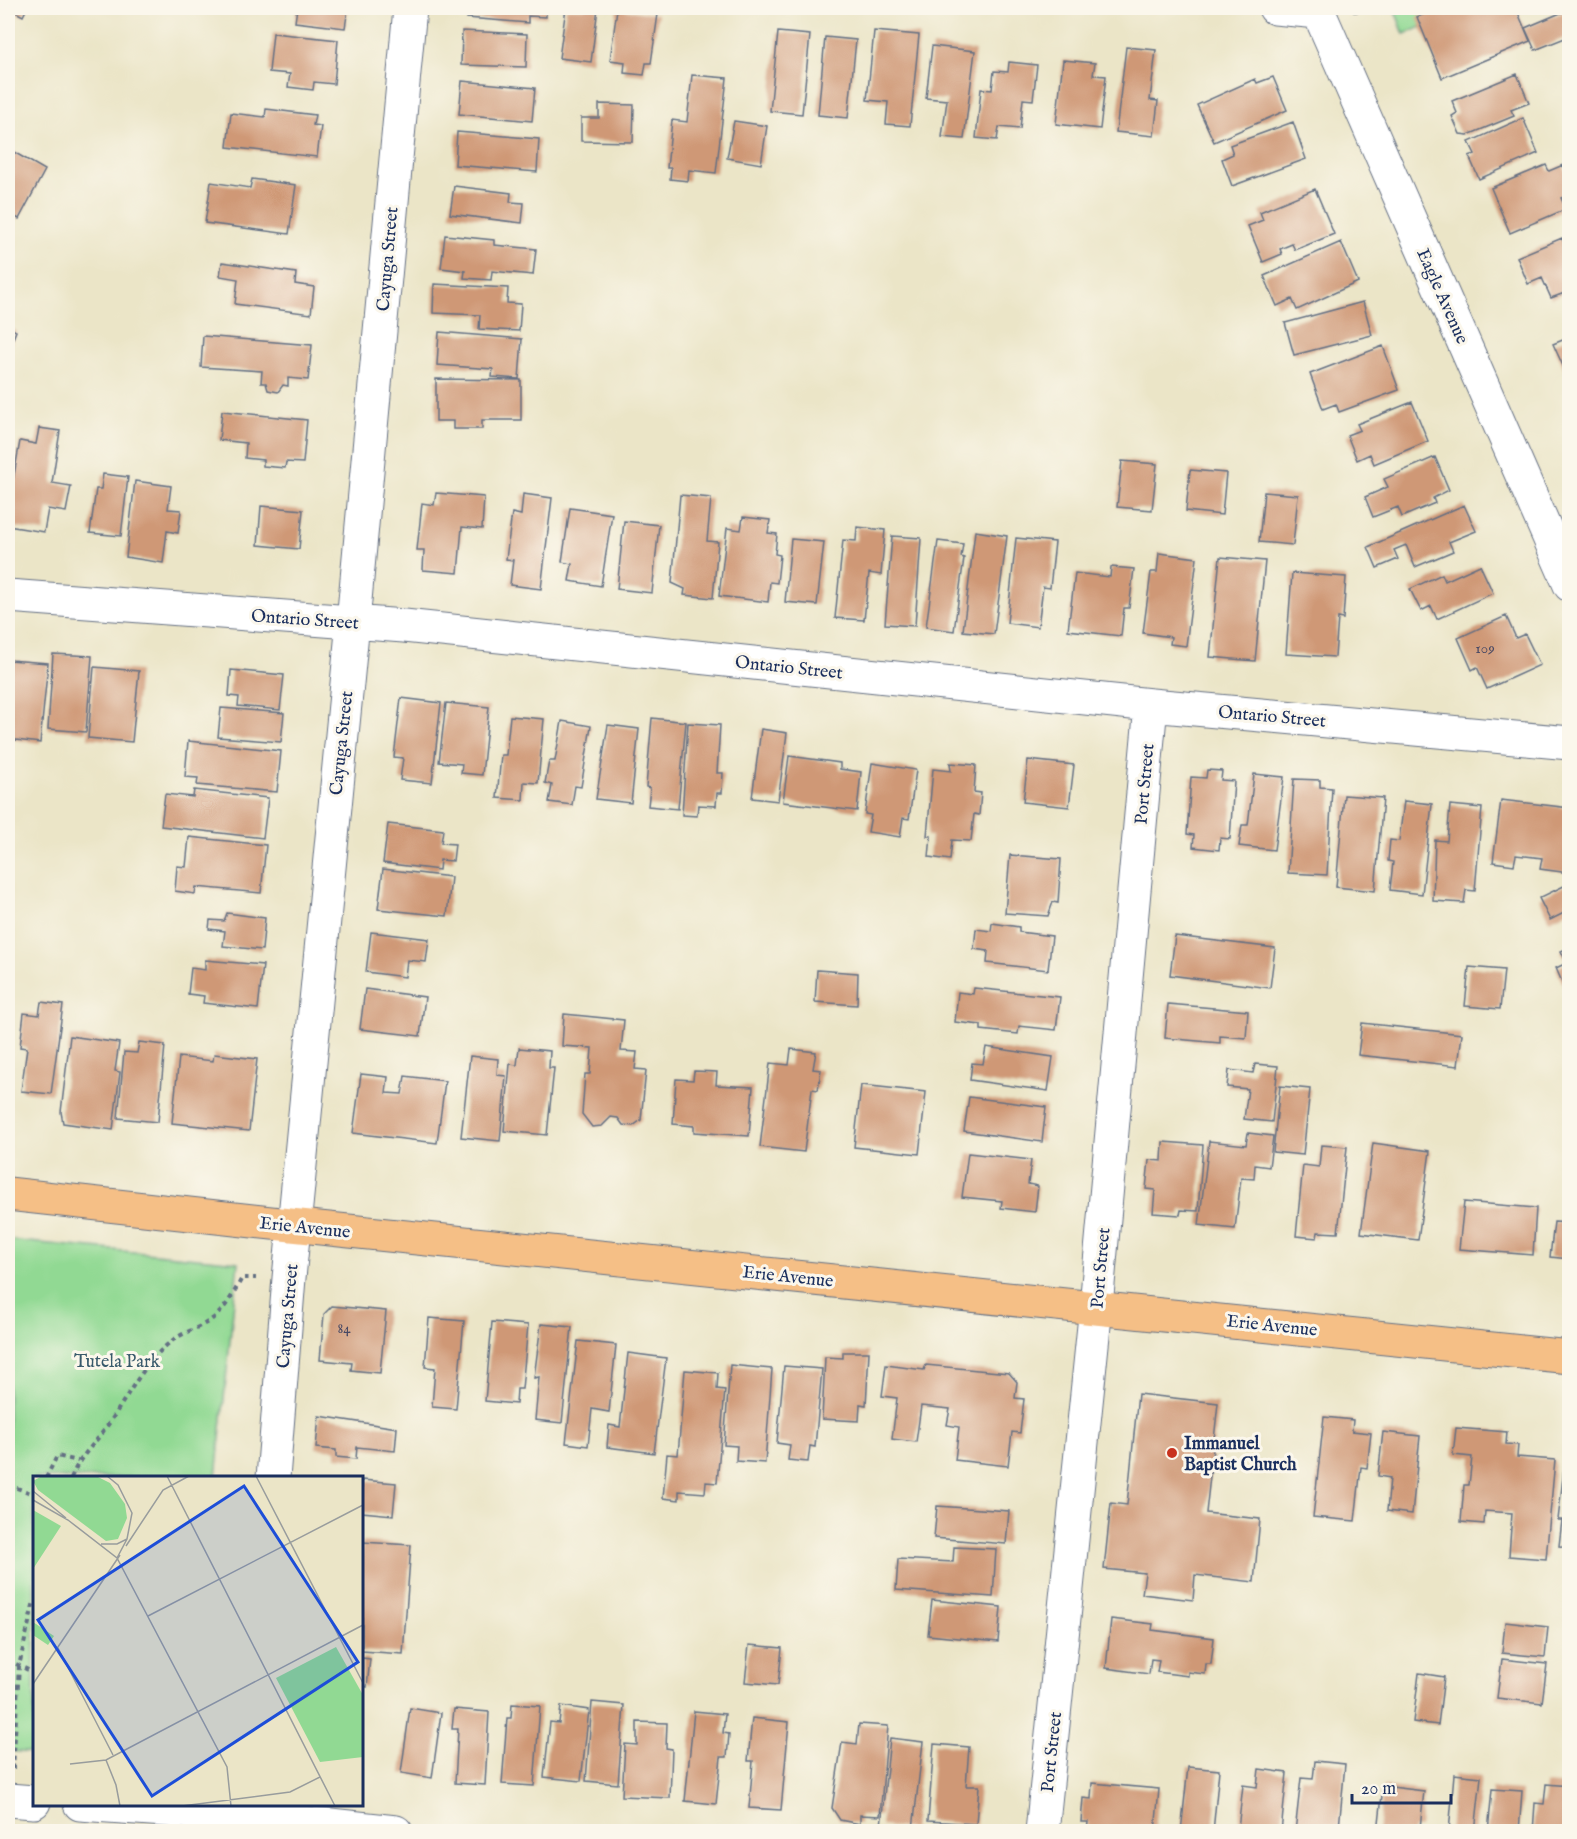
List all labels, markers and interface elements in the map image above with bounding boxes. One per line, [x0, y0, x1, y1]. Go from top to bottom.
street label: Cayuga Street [372, 206, 405, 312]
street label: Eagle Avenue [1410, 245, 1473, 348]
street label: Ontario Street [250, 605, 360, 636]
house number: 109 [1475, 639, 1495, 658]
street label: Ontario Street [734, 651, 844, 686]
street label: Cayuga Street [326, 690, 359, 797]
street label: Ontario Street [1217, 701, 1327, 734]
street label: Port Street [1131, 743, 1160, 826]
street label: Erie Avenue [258, 1212, 351, 1245]
street label: Port Street [1087, 1227, 1116, 1310]
street label: Erie Avenue [741, 1261, 834, 1294]
street label: Cayuga Street [272, 1263, 305, 1369]
street label: Erie Avenue [1225, 1310, 1318, 1343]
house number: 84 [337, 1319, 351, 1338]
park label: Tutela Park [74, 1351, 160, 1374]
place label: Immanuel Baptist Church [1184, 1433, 1297, 1477]
marker: Immanuel Baptist Church [1165, 1446, 1179, 1460]
inset map [33, 1476, 363, 1806]
street label: Port Street [1037, 1711, 1068, 1794]
scale bar [1352, 1767, 1451, 1805]
text: 20 m [1361, 1778, 1396, 1801]

